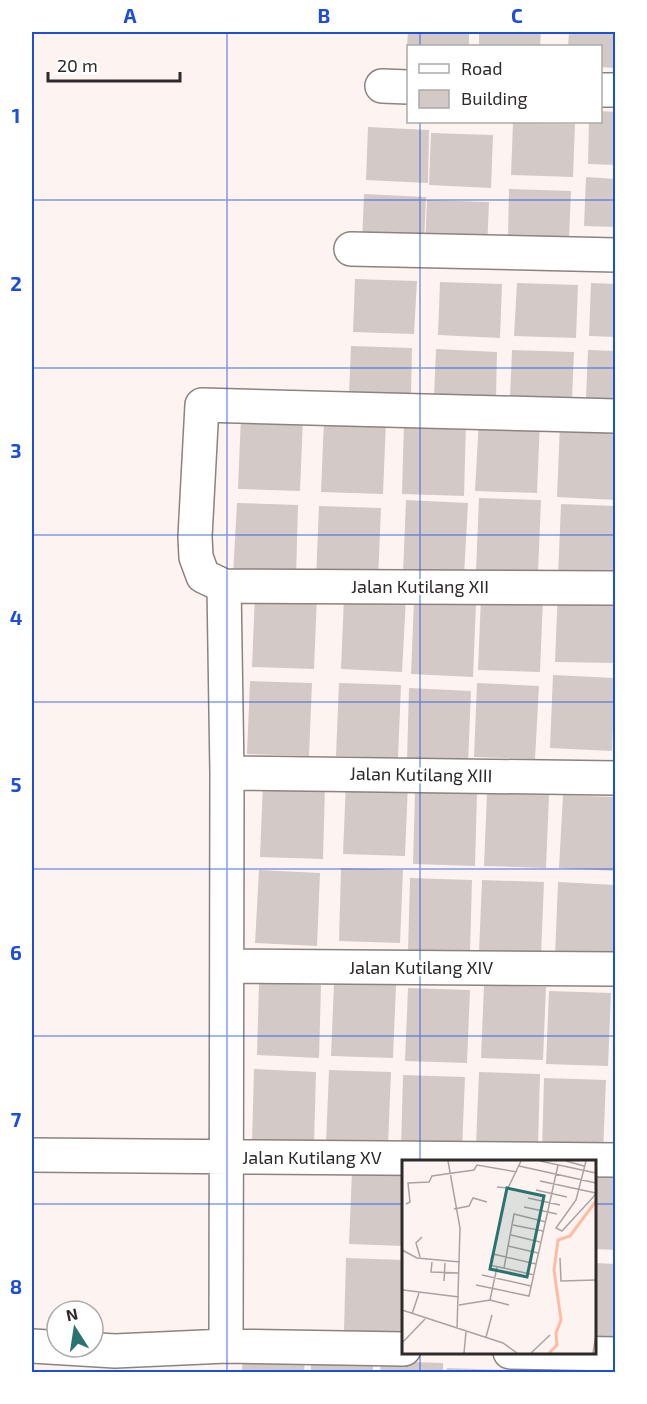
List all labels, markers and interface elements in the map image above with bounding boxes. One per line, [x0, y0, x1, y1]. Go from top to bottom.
text: A [123, 3, 137, 27]
text: B [318, 3, 330, 27]
text: C [511, 3, 523, 27]
scale bar [48, 45, 180, 83]
legend [407, 45, 602, 123]
text: 20 m [57, 54, 98, 76]
text: Road [461, 57, 502, 79]
text: Building [461, 87, 528, 109]
text: 1 [12, 103, 20, 127]
text: 2 [10, 271, 22, 295]
text: 3 [10, 438, 22, 462]
street label: Jalan Kutilang XII [351, 575, 489, 597]
text: 4 [10, 605, 23, 629]
street label: Jalan Kutilang XIII [349, 762, 493, 786]
text: 5 [10, 772, 22, 796]
text: 6 [10, 940, 22, 964]
street label: Jalan Kutilang XIV [349, 956, 493, 978]
text: 7 [11, 1107, 22, 1131]
street label: Jalan Kutilang XV [242, 1146, 382, 1168]
inset map [402, 1160, 596, 1353]
text: 8 [10, 1274, 22, 1298]
north arrow [45, 1299, 105, 1359]
text: N [64, 1303, 79, 1324]

